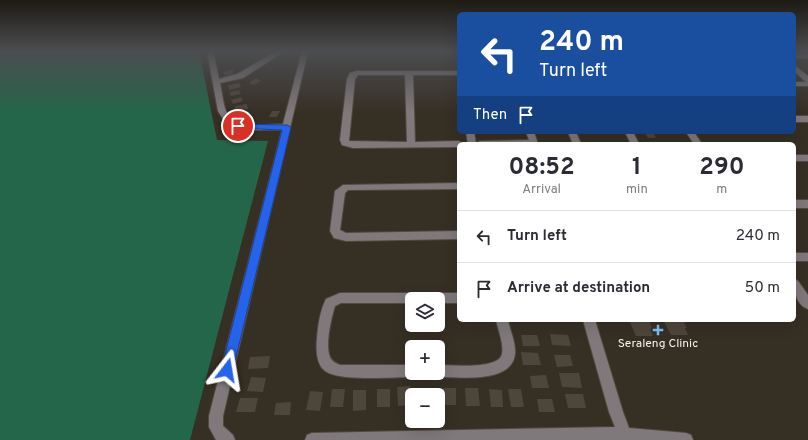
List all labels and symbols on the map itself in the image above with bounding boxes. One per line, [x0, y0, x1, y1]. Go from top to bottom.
pin [221, 109, 255, 143]
marker: Seraleng Clinic [652, 324, 664, 336]
place label: Seraleng Clinic [618, 336, 698, 352]
position arrow [206, 349, 248, 391]

